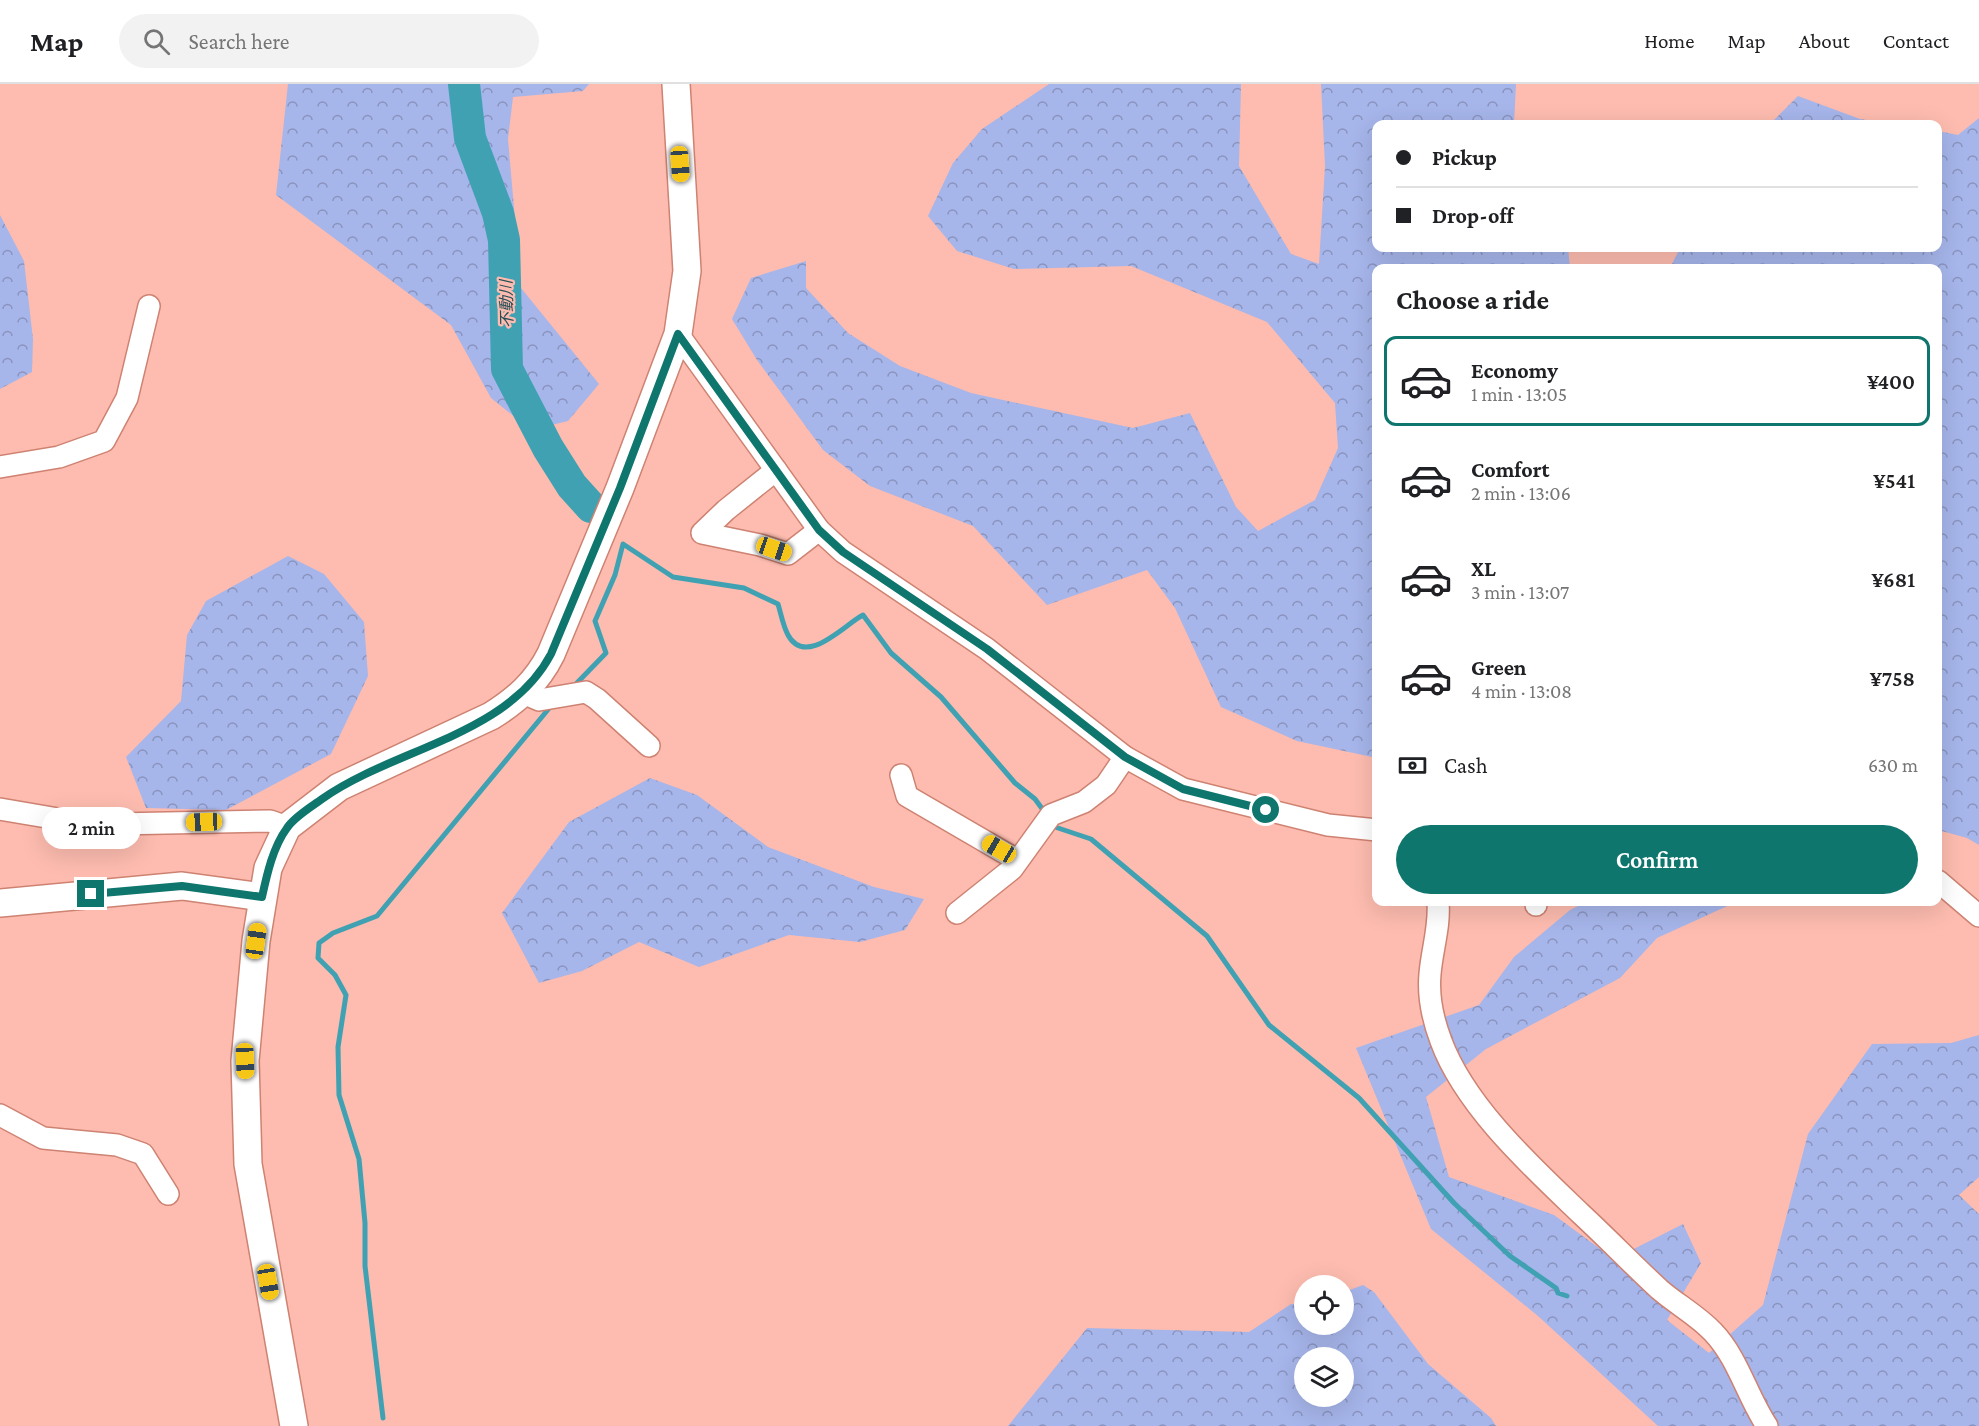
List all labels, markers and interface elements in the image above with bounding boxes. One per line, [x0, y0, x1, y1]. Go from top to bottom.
search box [119, 14, 539, 68]
icon: search [140, 25, 173, 58]
text: Map [30, 26, 83, 57]
text: Search here [188, 29, 289, 54]
text: Home [1644, 29, 1694, 53]
text: Map [1727, 29, 1766, 53]
text: About [1799, 29, 1850, 53]
text: Contact [1883, 29, 1949, 53]
car [670, 145, 690, 183]
text: Pickup [1432, 145, 1497, 170]
text: Drop-off [1432, 203, 1514, 228]
water label: 不動川 [498, 278, 515, 328]
text: Choose a ride [1396, 285, 1549, 315]
icon: car [1399, 354, 1453, 408]
text: Economy [1471, 358, 1558, 383]
text: ¥400 [1867, 369, 1915, 394]
text: 1 min · 13:05 [1471, 383, 1567, 405]
icon: car [1399, 453, 1453, 507]
text: Comfort [1471, 457, 1549, 482]
text: ¥541 [1873, 468, 1915, 493]
text: 2 min · 13:06 [1471, 482, 1571, 504]
car [754, 535, 794, 563]
icon: car [1399, 552, 1453, 606]
text: XL [1471, 556, 1496, 581]
text: ¥681 [1871, 567, 1915, 592]
text: 3 min · 13:07 [1471, 581, 1569, 603]
icon: car [1399, 651, 1453, 705]
text: Green [1471, 655, 1527, 680]
text: ¥758 [1870, 666, 1915, 691]
text: 4 min · 13:08 [1471, 680, 1572, 702]
icon: cash [1396, 749, 1429, 782]
text: Cash [1444, 753, 1488, 778]
text: 630 m [1868, 754, 1918, 776]
route start [1252, 796, 1279, 823]
callout: 2 min [42, 807, 140, 849]
car [186, 812, 222, 832]
text: 2 min [68, 817, 115, 839]
button: Confirm [1396, 825, 1918, 894]
car [979, 832, 1019, 866]
route end [77, 880, 104, 907]
car [245, 922, 267, 960]
car [235, 1043, 255, 1079]
car [256, 1263, 280, 1301]
map controls [1294, 1275, 1354, 1407]
button: locate [1294, 1275, 1354, 1335]
button: layers [1294, 1347, 1354, 1407]

